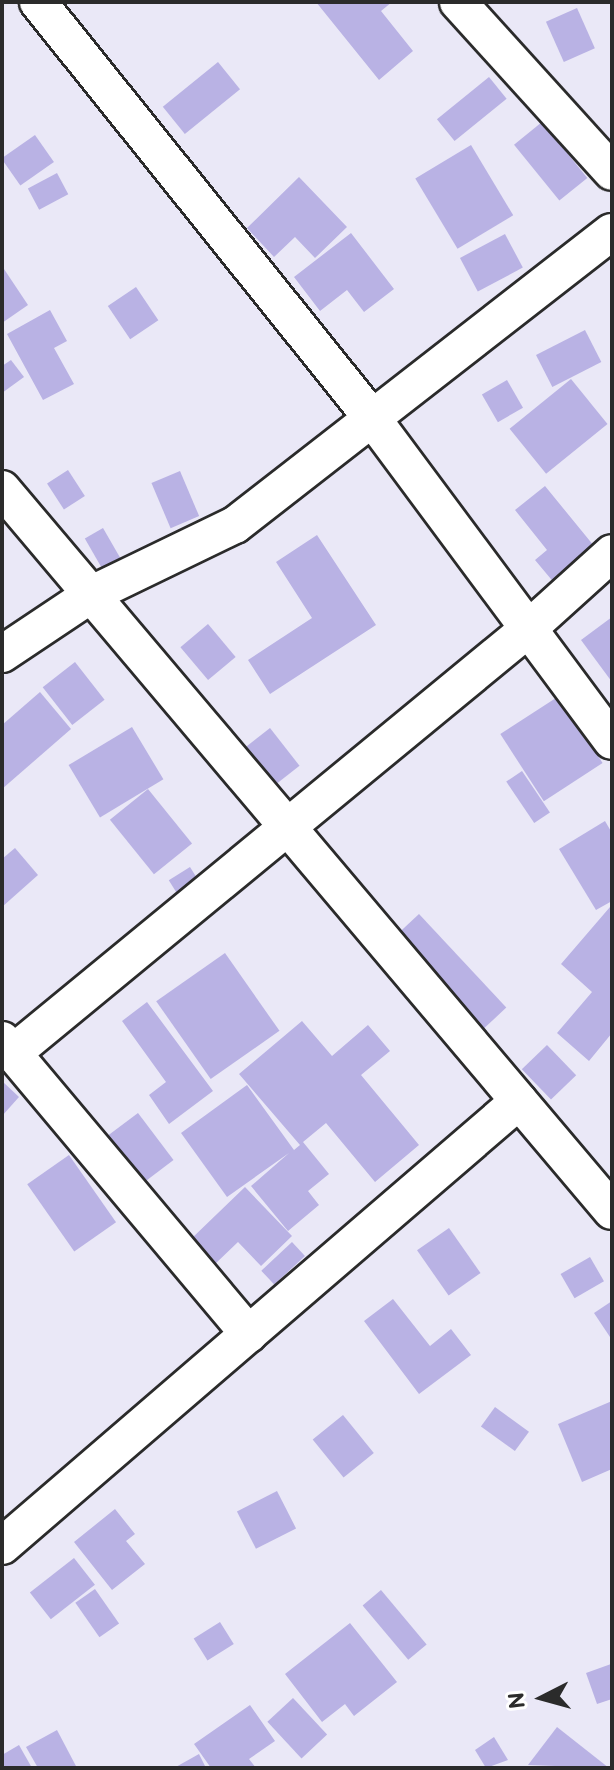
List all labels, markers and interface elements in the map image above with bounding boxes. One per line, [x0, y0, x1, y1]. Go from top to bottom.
north arrow [502, 1658, 582, 1738]
text: N [503, 1691, 532, 1710]

